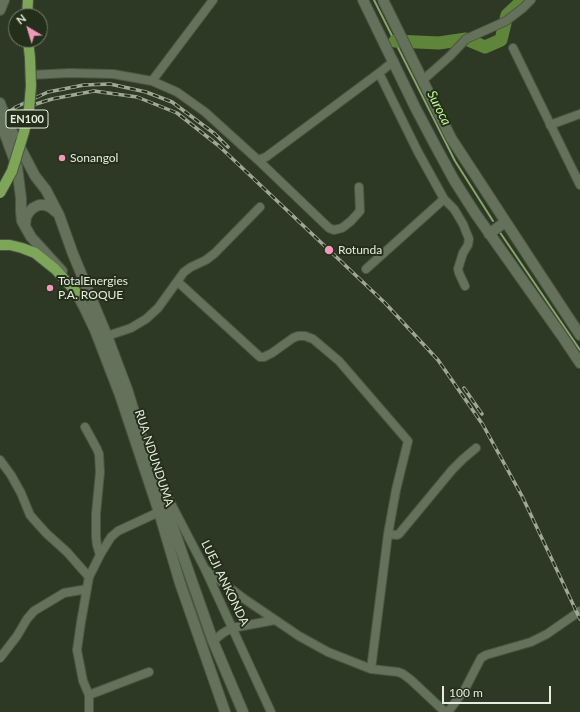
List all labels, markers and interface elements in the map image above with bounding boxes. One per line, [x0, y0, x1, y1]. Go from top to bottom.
north arrow [8, 8, 48, 48]
text: N [14, 11, 28, 27]
water label: Suroca [424, 88, 454, 128]
road number: EN100 [6, 110, 48, 128]
place label: Sonangol [70, 151, 118, 165]
marker: Sonangol [57, 153, 67, 163]
place label: Rotunda [338, 243, 382, 257]
marker: Rotunda [323, 244, 335, 256]
place label: TotalEnergies P.A. ROQUE [58, 274, 128, 302]
marker: TotalEnergies P.A. ROQUE [45, 283, 55, 293]
street label: RUA NDUNDUMA [132, 408, 176, 508]
street label: LUEJI ANKONDA [198, 538, 252, 628]
scale bar [444, 678, 553, 704]
text: 100 m [449, 685, 483, 700]

